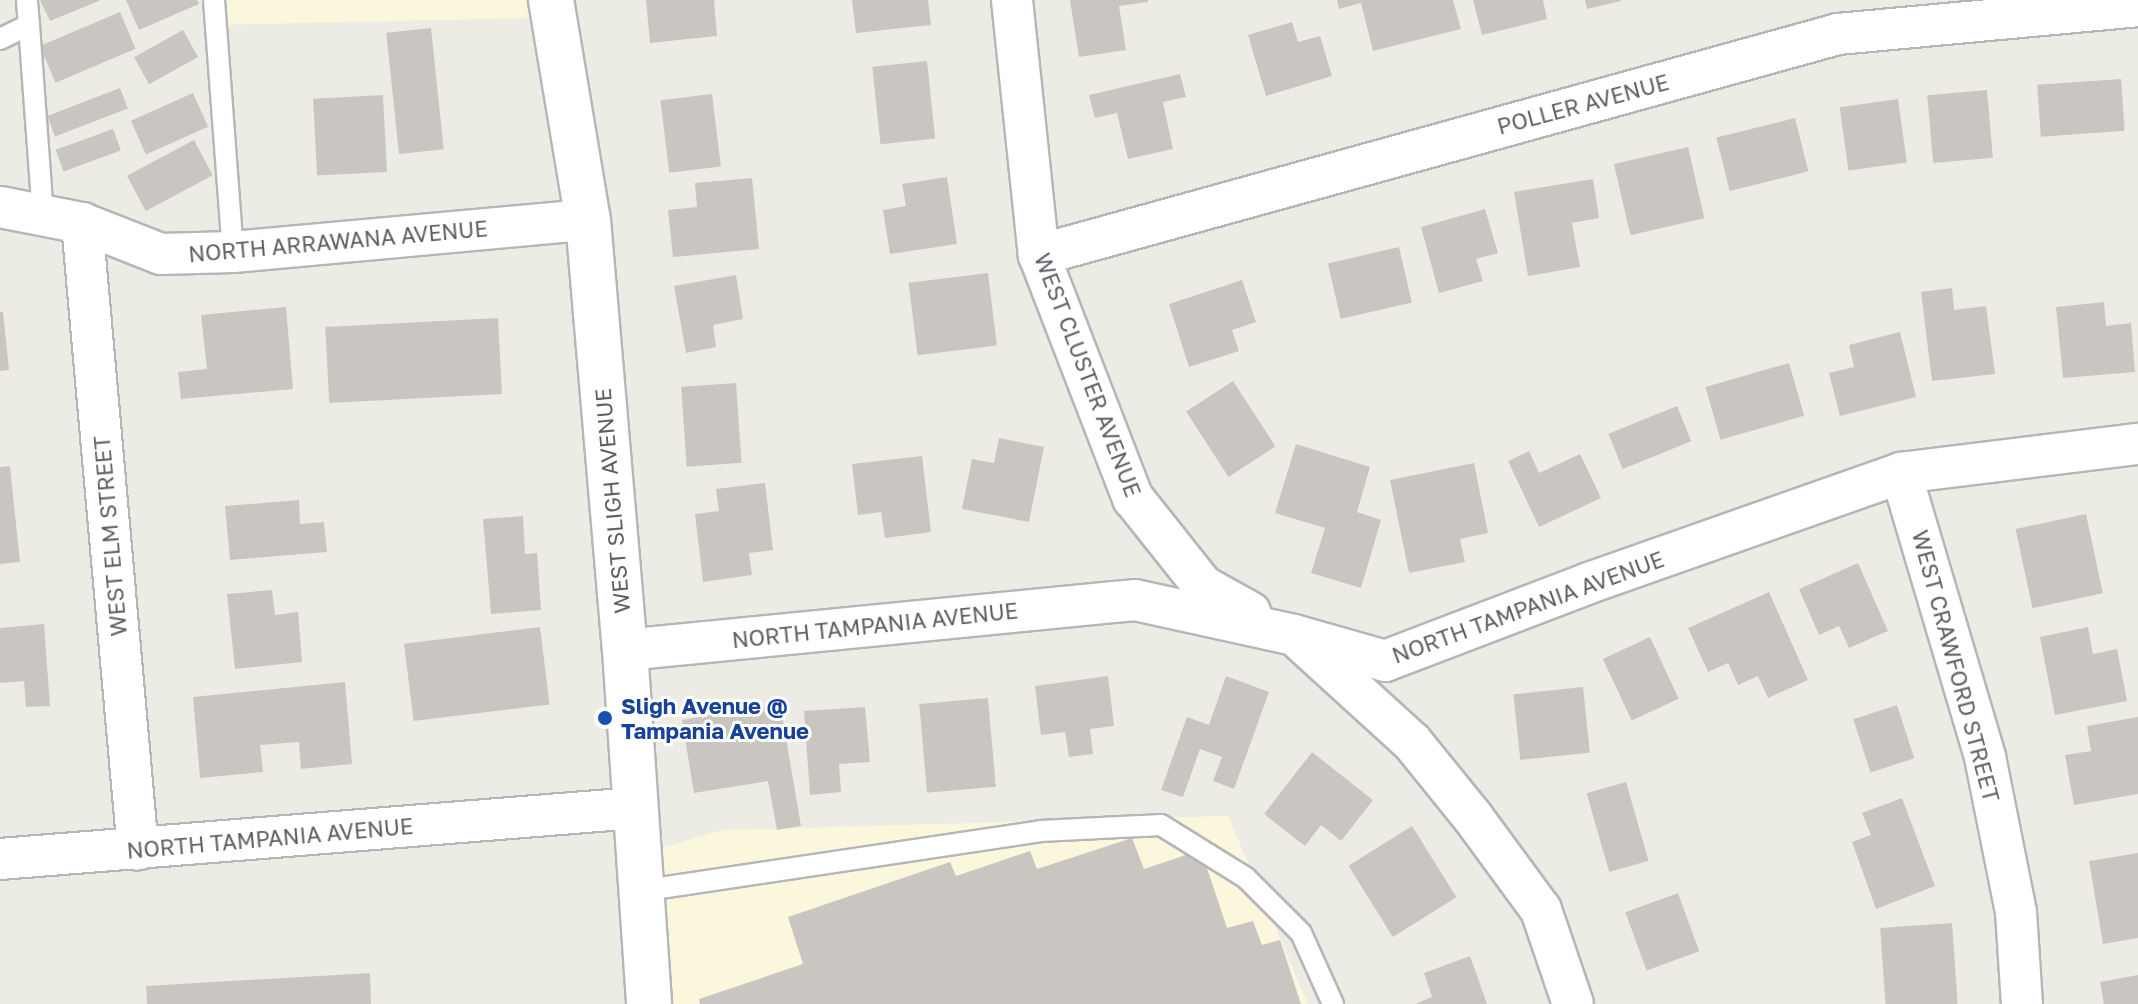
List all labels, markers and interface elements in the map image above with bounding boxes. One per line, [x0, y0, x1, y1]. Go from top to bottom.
street label: POLLER AVENUE [1494, 68, 1672, 140]
street label: NORTH ARRAWANA AVENUE [187, 215, 489, 267]
street label: WEST CLUSTER AVENUE [1029, 249, 1147, 501]
street label: WEST SLIGH AVENUE [589, 387, 635, 615]
street label: WEST ELM STREET [88, 435, 132, 637]
street label: WEST CRAWFORD STREET [1907, 527, 2005, 805]
street label: NORTH TAMPANIA AVENUE [1388, 545, 1668, 669]
street label: NORTH TAMPANIA AVENUE [731, 597, 1019, 653]
place label: Sligh Avenue @ Tampania Avenue [621, 692, 809, 744]
marker: Sligh Avenue @ Tampania Avenue [596, 709, 614, 727]
street label: NORTH TAMPANIA AVENUE [126, 812, 414, 864]

